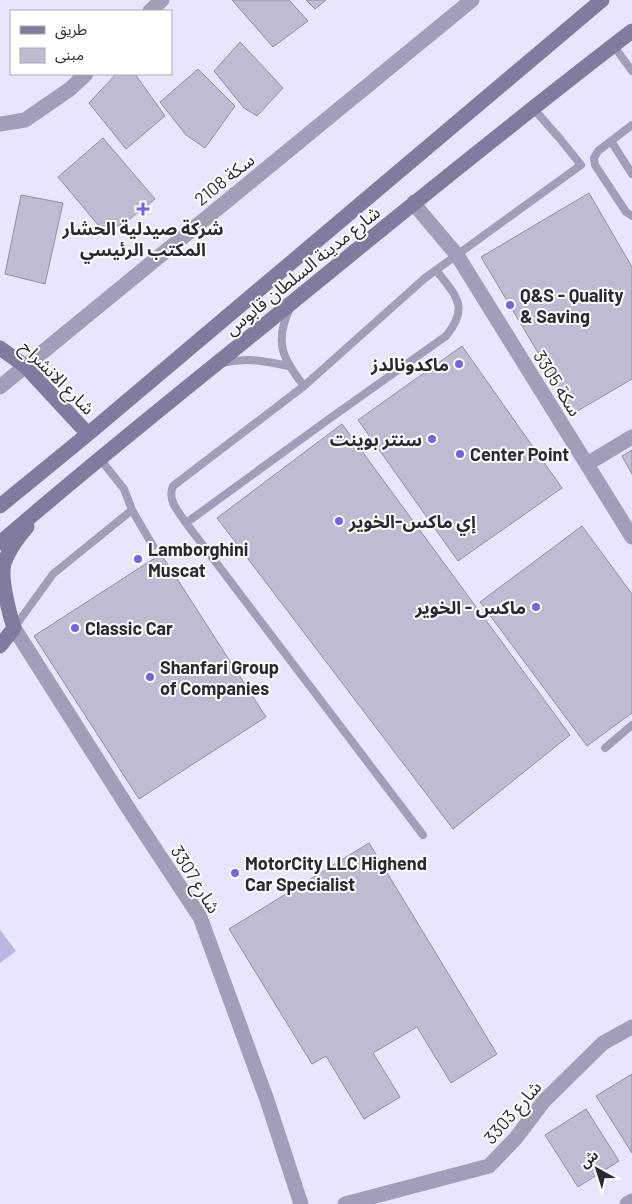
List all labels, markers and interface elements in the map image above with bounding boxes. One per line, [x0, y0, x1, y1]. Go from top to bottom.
legend [10, 10, 172, 75]
text: طريق [55, 20, 87, 40]
text: مبنى [55, 45, 84, 64]
street label: سكة 2108 [190, 148, 258, 210]
street label: شارع مدينة السلطان قابوس [220, 201, 387, 343]
marker: شركة صيدلية الحشار المكتب الرئيسي [137, 203, 149, 215]
place label: شركة صيدلية الحشار المكتب الرئيسي [61, 217, 224, 264]
place label: Q&S - Quality & Saving [520, 284, 624, 327]
marker: Q&S - Quality & Saving [504, 299, 516, 311]
street label: شارع الانشراح [13, 335, 100, 422]
street label: 3305 سكة [529, 346, 587, 420]
place label: ماكدونالدز [370, 353, 449, 376]
marker: ماكدونالدز [453, 358, 465, 370]
place label: سنتر بوينت [330, 428, 422, 451]
marker: سنتر بوينت [426, 433, 438, 445]
place label: Center Point [470, 443, 569, 465]
marker: Center Point [454, 448, 466, 460]
place label: إي ماكس-الخوير [348, 510, 477, 536]
marker: إي ماكس-الخوير [333, 515, 345, 527]
place label: Lamborghini Muscat [148, 538, 248, 581]
marker: Lamborghini Muscat [132, 553, 144, 565]
place label: ماكس - الخوير [414, 596, 526, 619]
marker: ماكس - الخوير [530, 601, 542, 613]
place label: Classic Car [85, 617, 173, 639]
marker: Classic Car [69, 622, 81, 634]
place label: Shanfari Group of Companies [160, 656, 279, 699]
marker: Shanfari Group of Companies [144, 671, 156, 683]
street label: 3307 شارع [163, 841, 225, 919]
place label: MotorCity LLC Highend Car Specialist [245, 852, 427, 895]
marker: MotorCity LLC Highend Car Specialist [229, 867, 241, 879]
street label: 3303 شارع [479, 1076, 548, 1151]
north arrow [572, 1144, 622, 1194]
text: ش [576, 1146, 601, 1171]

